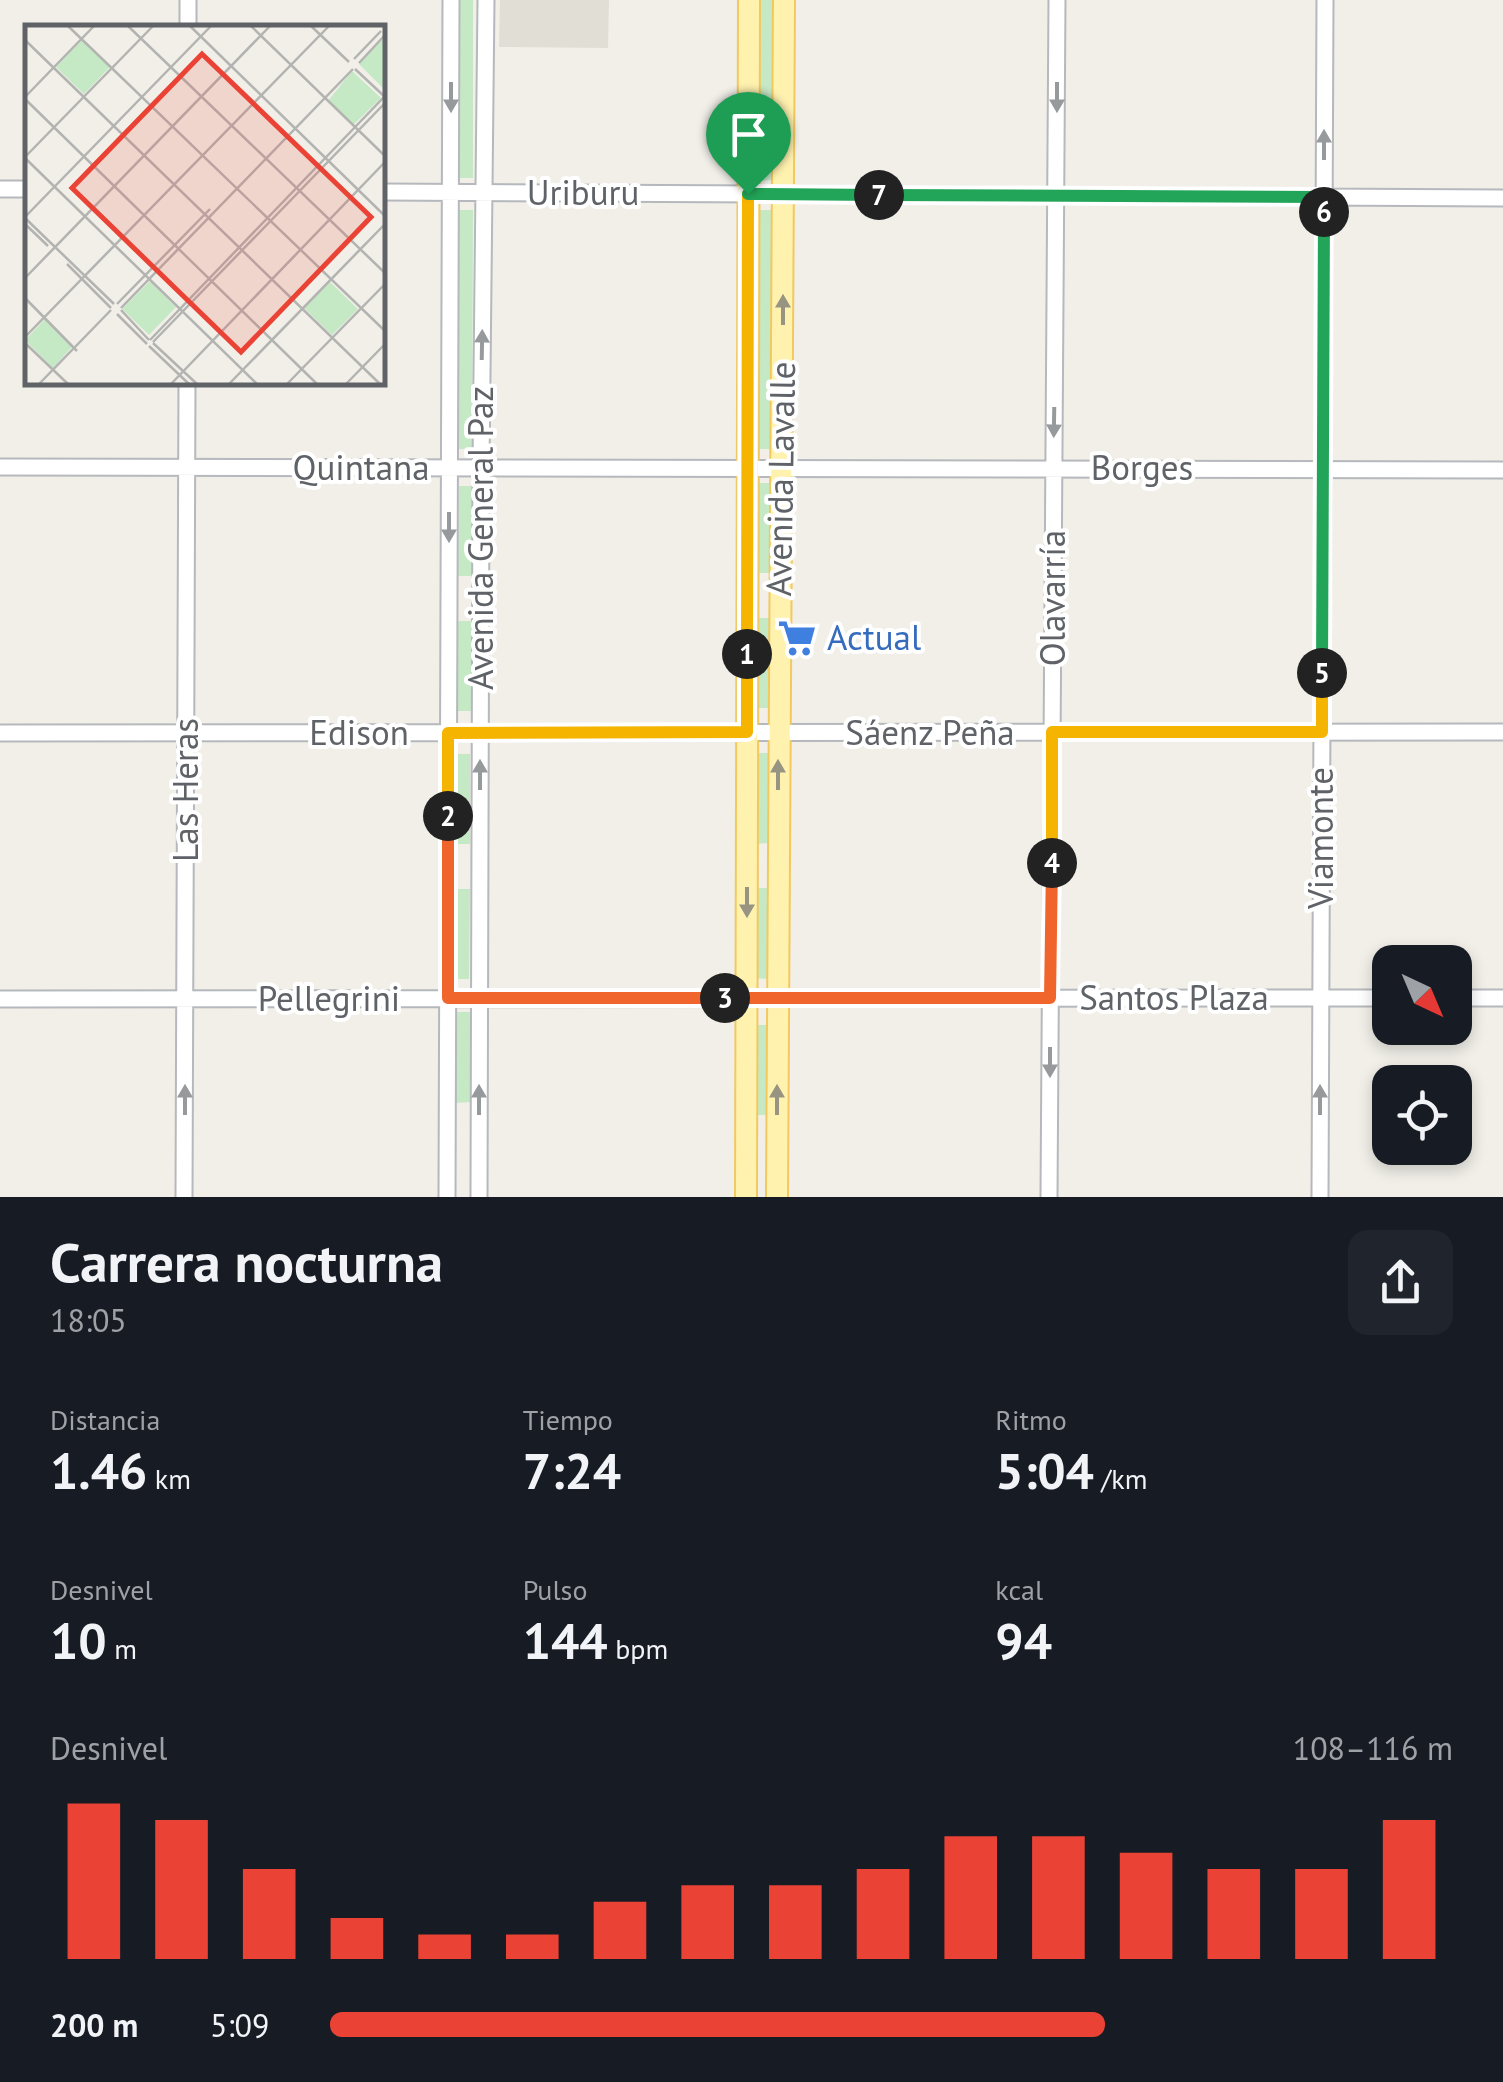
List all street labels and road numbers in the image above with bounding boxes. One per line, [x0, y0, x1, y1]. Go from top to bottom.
street label: Uriburu [527, 169, 639, 215]
street label: Avenida Lavalle [755, 361, 805, 597]
street label: Avenida General Paz [457, 386, 503, 690]
street label: Quintana [292, 444, 430, 490]
street label: Borges [1091, 444, 1193, 490]
street label: Olavarría [1029, 530, 1075, 666]
street label: Edison [309, 709, 409, 755]
street label: Sáenz Peña [845, 709, 1015, 755]
street label: Las Heras [162, 718, 208, 862]
street label: Viamonte [1297, 767, 1343, 910]
street label: Santos Plaza [1079, 974, 1269, 1020]
street label: Pellegrini [258, 975, 400, 1021]

